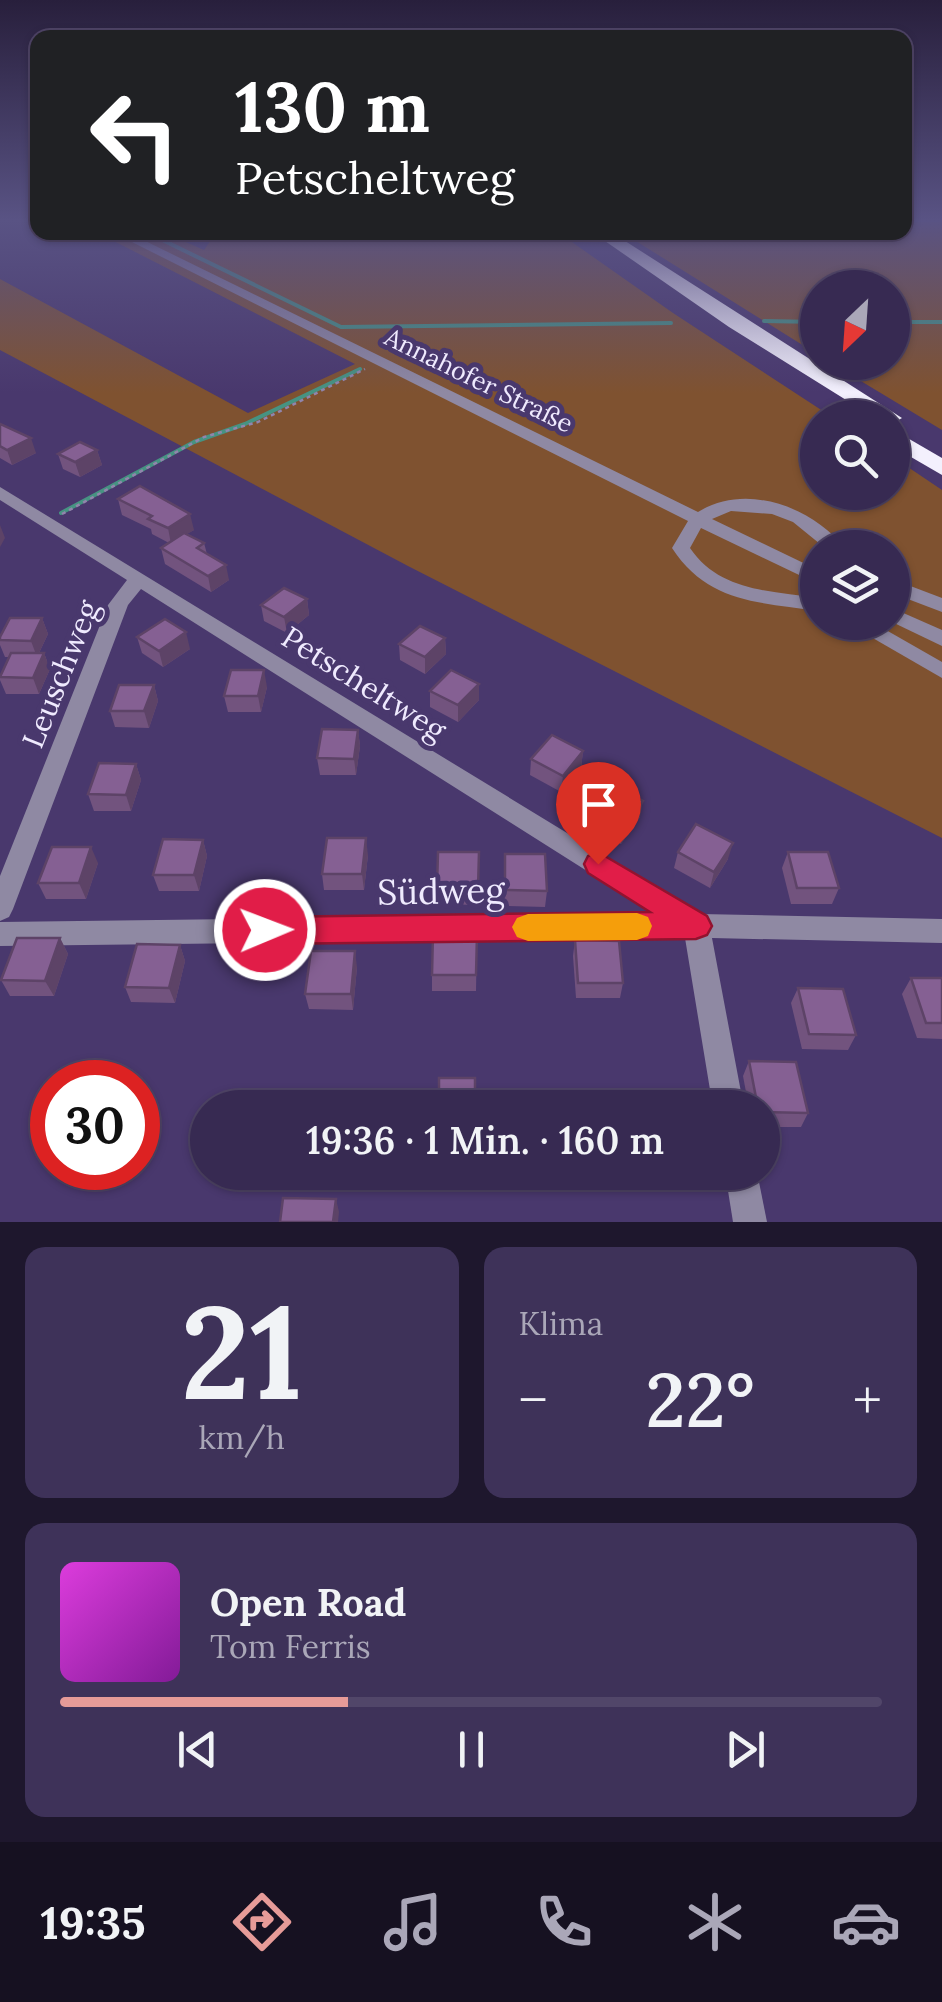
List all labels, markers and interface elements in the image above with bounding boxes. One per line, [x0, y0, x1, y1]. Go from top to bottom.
text: 130 m [235, 62, 430, 151]
icon: left [70, 70, 200, 200]
text: Petscheltweg [235, 149, 515, 206]
north arrow [800, 270, 910, 380]
map controls [800, 270, 910, 640]
street label: Annahofer Straße [379, 320, 578, 439]
button: search [800, 400, 910, 510]
button: layers [800, 530, 910, 640]
street label: Leuschweg [13, 593, 108, 754]
street label: Petscheltweg [274, 617, 454, 750]
pin [556, 762, 641, 865]
icon: arrive [571, 777, 626, 832]
street label: Südweg [377, 867, 506, 915]
position arrow [213, 878, 317, 982]
speed limit sign: 30 [30, 1060, 160, 1190]
text: 19:36 · 1 Min. · 160 m [306, 1116, 664, 1164]
text: 21 [181, 1268, 303, 1435]
text: Klima [519, 1303, 603, 1344]
text: 22° [646, 1352, 755, 1448]
text: − [519, 1365, 548, 1435]
text: + [853, 1365, 882, 1435]
text: km/h [199, 1417, 285, 1458]
text: Open Road [210, 1578, 406, 1626]
text: Tom Ferris [210, 1626, 371, 1667]
icon: previous [170, 1722, 225, 1777]
icon: pause [444, 1722, 499, 1777]
icon: next [718, 1722, 773, 1777]
icon: directions [227, 1887, 297, 1957]
icon: music [378, 1887, 448, 1957]
icon: phone [529, 1887, 599, 1957]
icon: climate [680, 1887, 750, 1957]
icon: car [831, 1887, 901, 1957]
text: 19:35 [41, 1894, 146, 1951]

